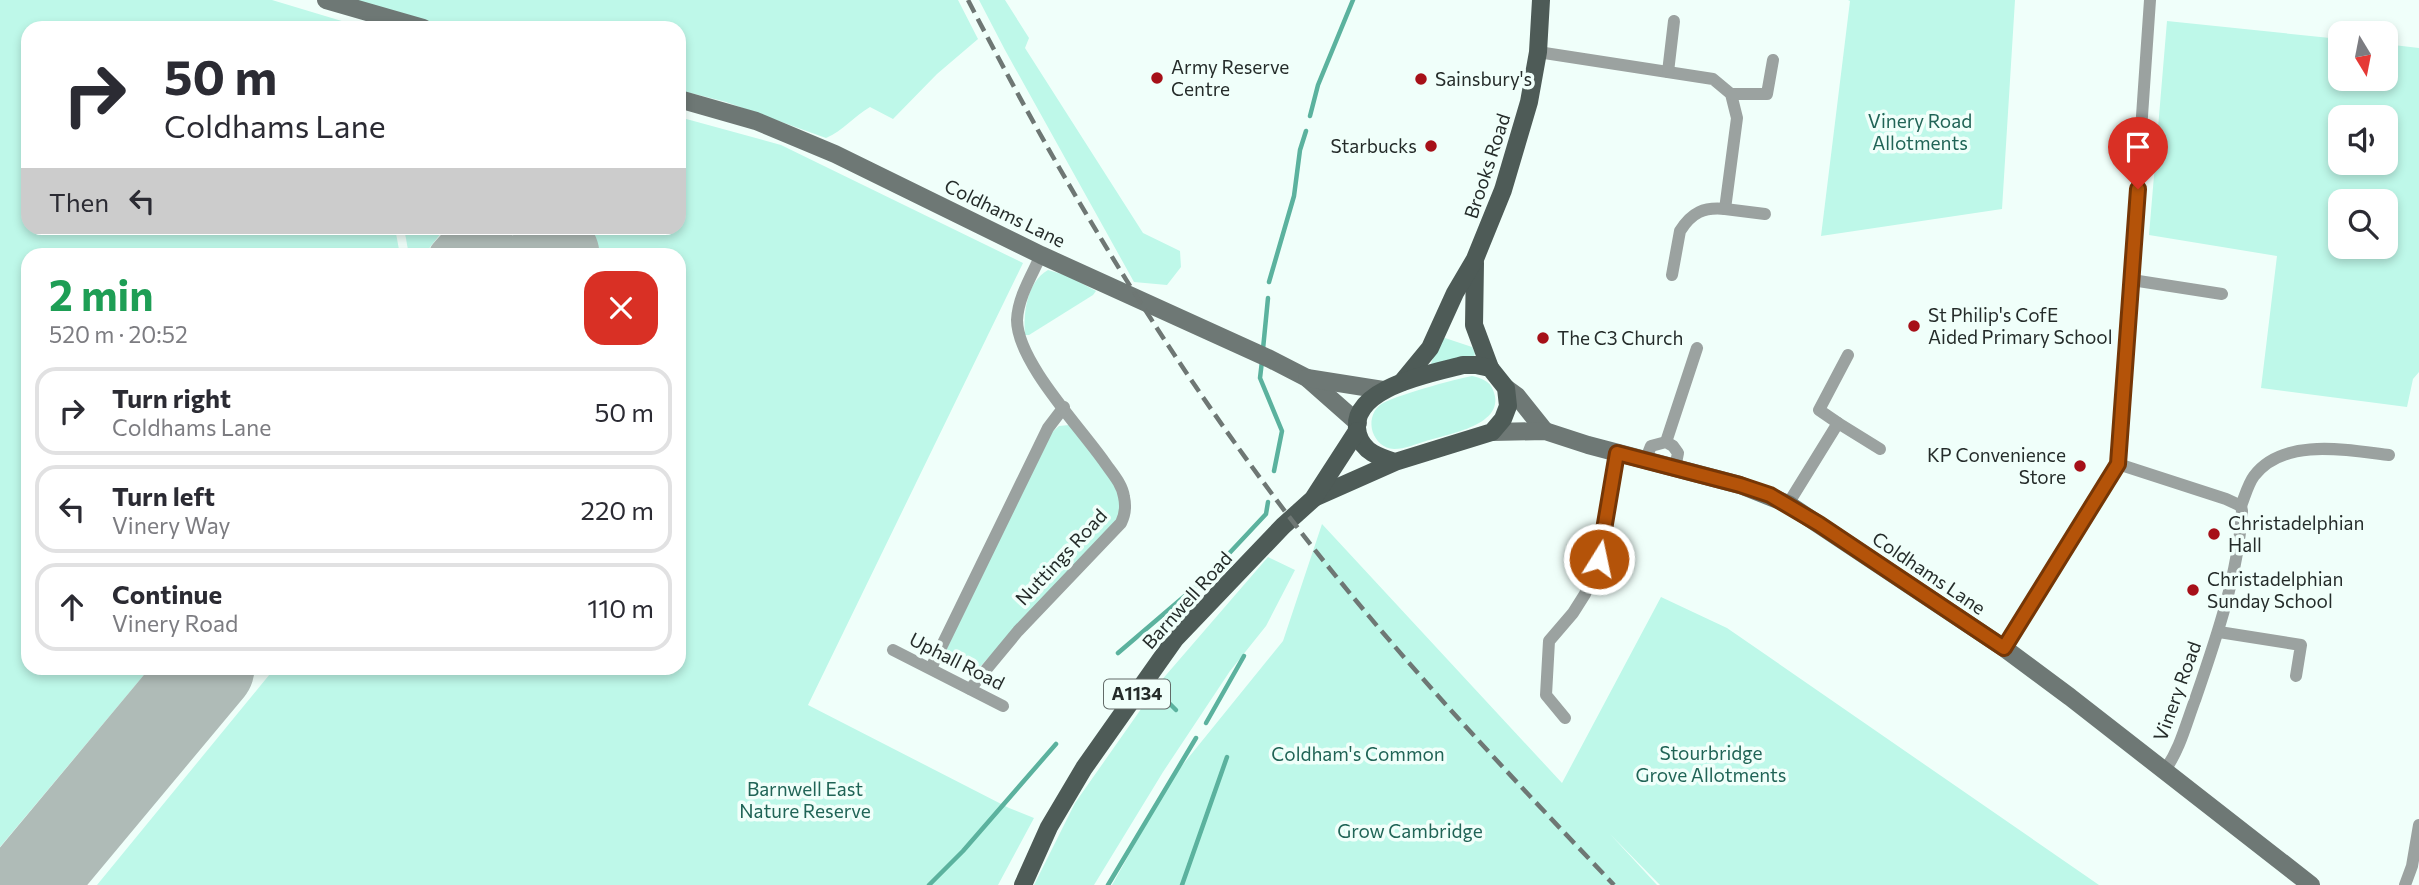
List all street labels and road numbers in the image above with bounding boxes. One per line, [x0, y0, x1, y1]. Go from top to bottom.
street label: Brooks Road [1459, 110, 1514, 221]
street label: Coldhams Lane [941, 173, 1069, 252]
street label: Nuttings Road [1010, 504, 1111, 610]
street label: Coldhams Lane [1868, 526, 1990, 619]
street label: Barnwell Road [1137, 546, 1236, 653]
street label: Uphall Road [906, 627, 1009, 694]
street label: Vinery Road [2148, 638, 2205, 744]
road number: A1134 [1104, 680, 1170, 708]

